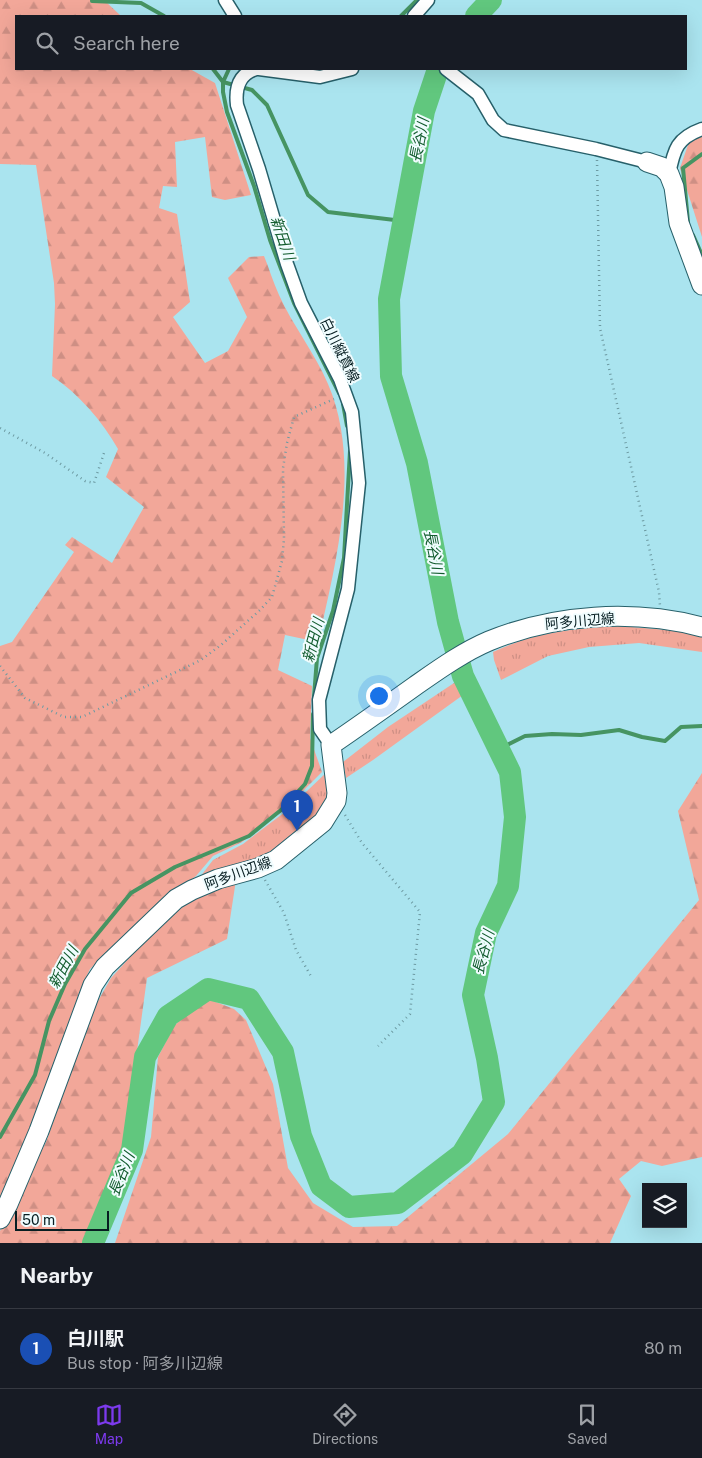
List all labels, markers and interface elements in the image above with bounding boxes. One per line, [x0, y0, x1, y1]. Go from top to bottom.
search box [15, 15, 687, 70]
icon: search [33, 29, 61, 57]
text: Search here [73, 32, 180, 54]
water label: 長谷川 [406, 114, 432, 164]
water label: 新田川 [268, 214, 299, 264]
street label: 白川縦貫線 [317, 315, 363, 385]
water label: 長谷川 [421, 528, 447, 578]
street label: 阿多川辺線 [544, 610, 616, 632]
water label: 新田川 [299, 614, 328, 664]
your location [366, 683, 392, 709]
pin: 1 [281, 790, 313, 831]
street label: 阿多川辺線 [202, 854, 274, 892]
water label: 長谷川 [469, 926, 498, 976]
water label: 新田川 [45, 941, 82, 991]
water label: 長谷川 [105, 1148, 138, 1198]
map controls [642, 1183, 687, 1228]
button: layers [642, 1183, 687, 1228]
scale bar [15, 1208, 109, 1231]
text: 50 m [22, 1212, 55, 1228]
text: Nearby [20, 1263, 93, 1288]
text: 白川駅 [67, 1327, 124, 1349]
text: 1 [33, 1339, 39, 1358]
text: 80 m [644, 1339, 682, 1358]
text: Bus stop · 阿多川辺線 [67, 1354, 223, 1373]
tab: Map [95, 1401, 123, 1447]
tab: Directions [312, 1401, 378, 1447]
tab: Saved [567, 1401, 607, 1447]

